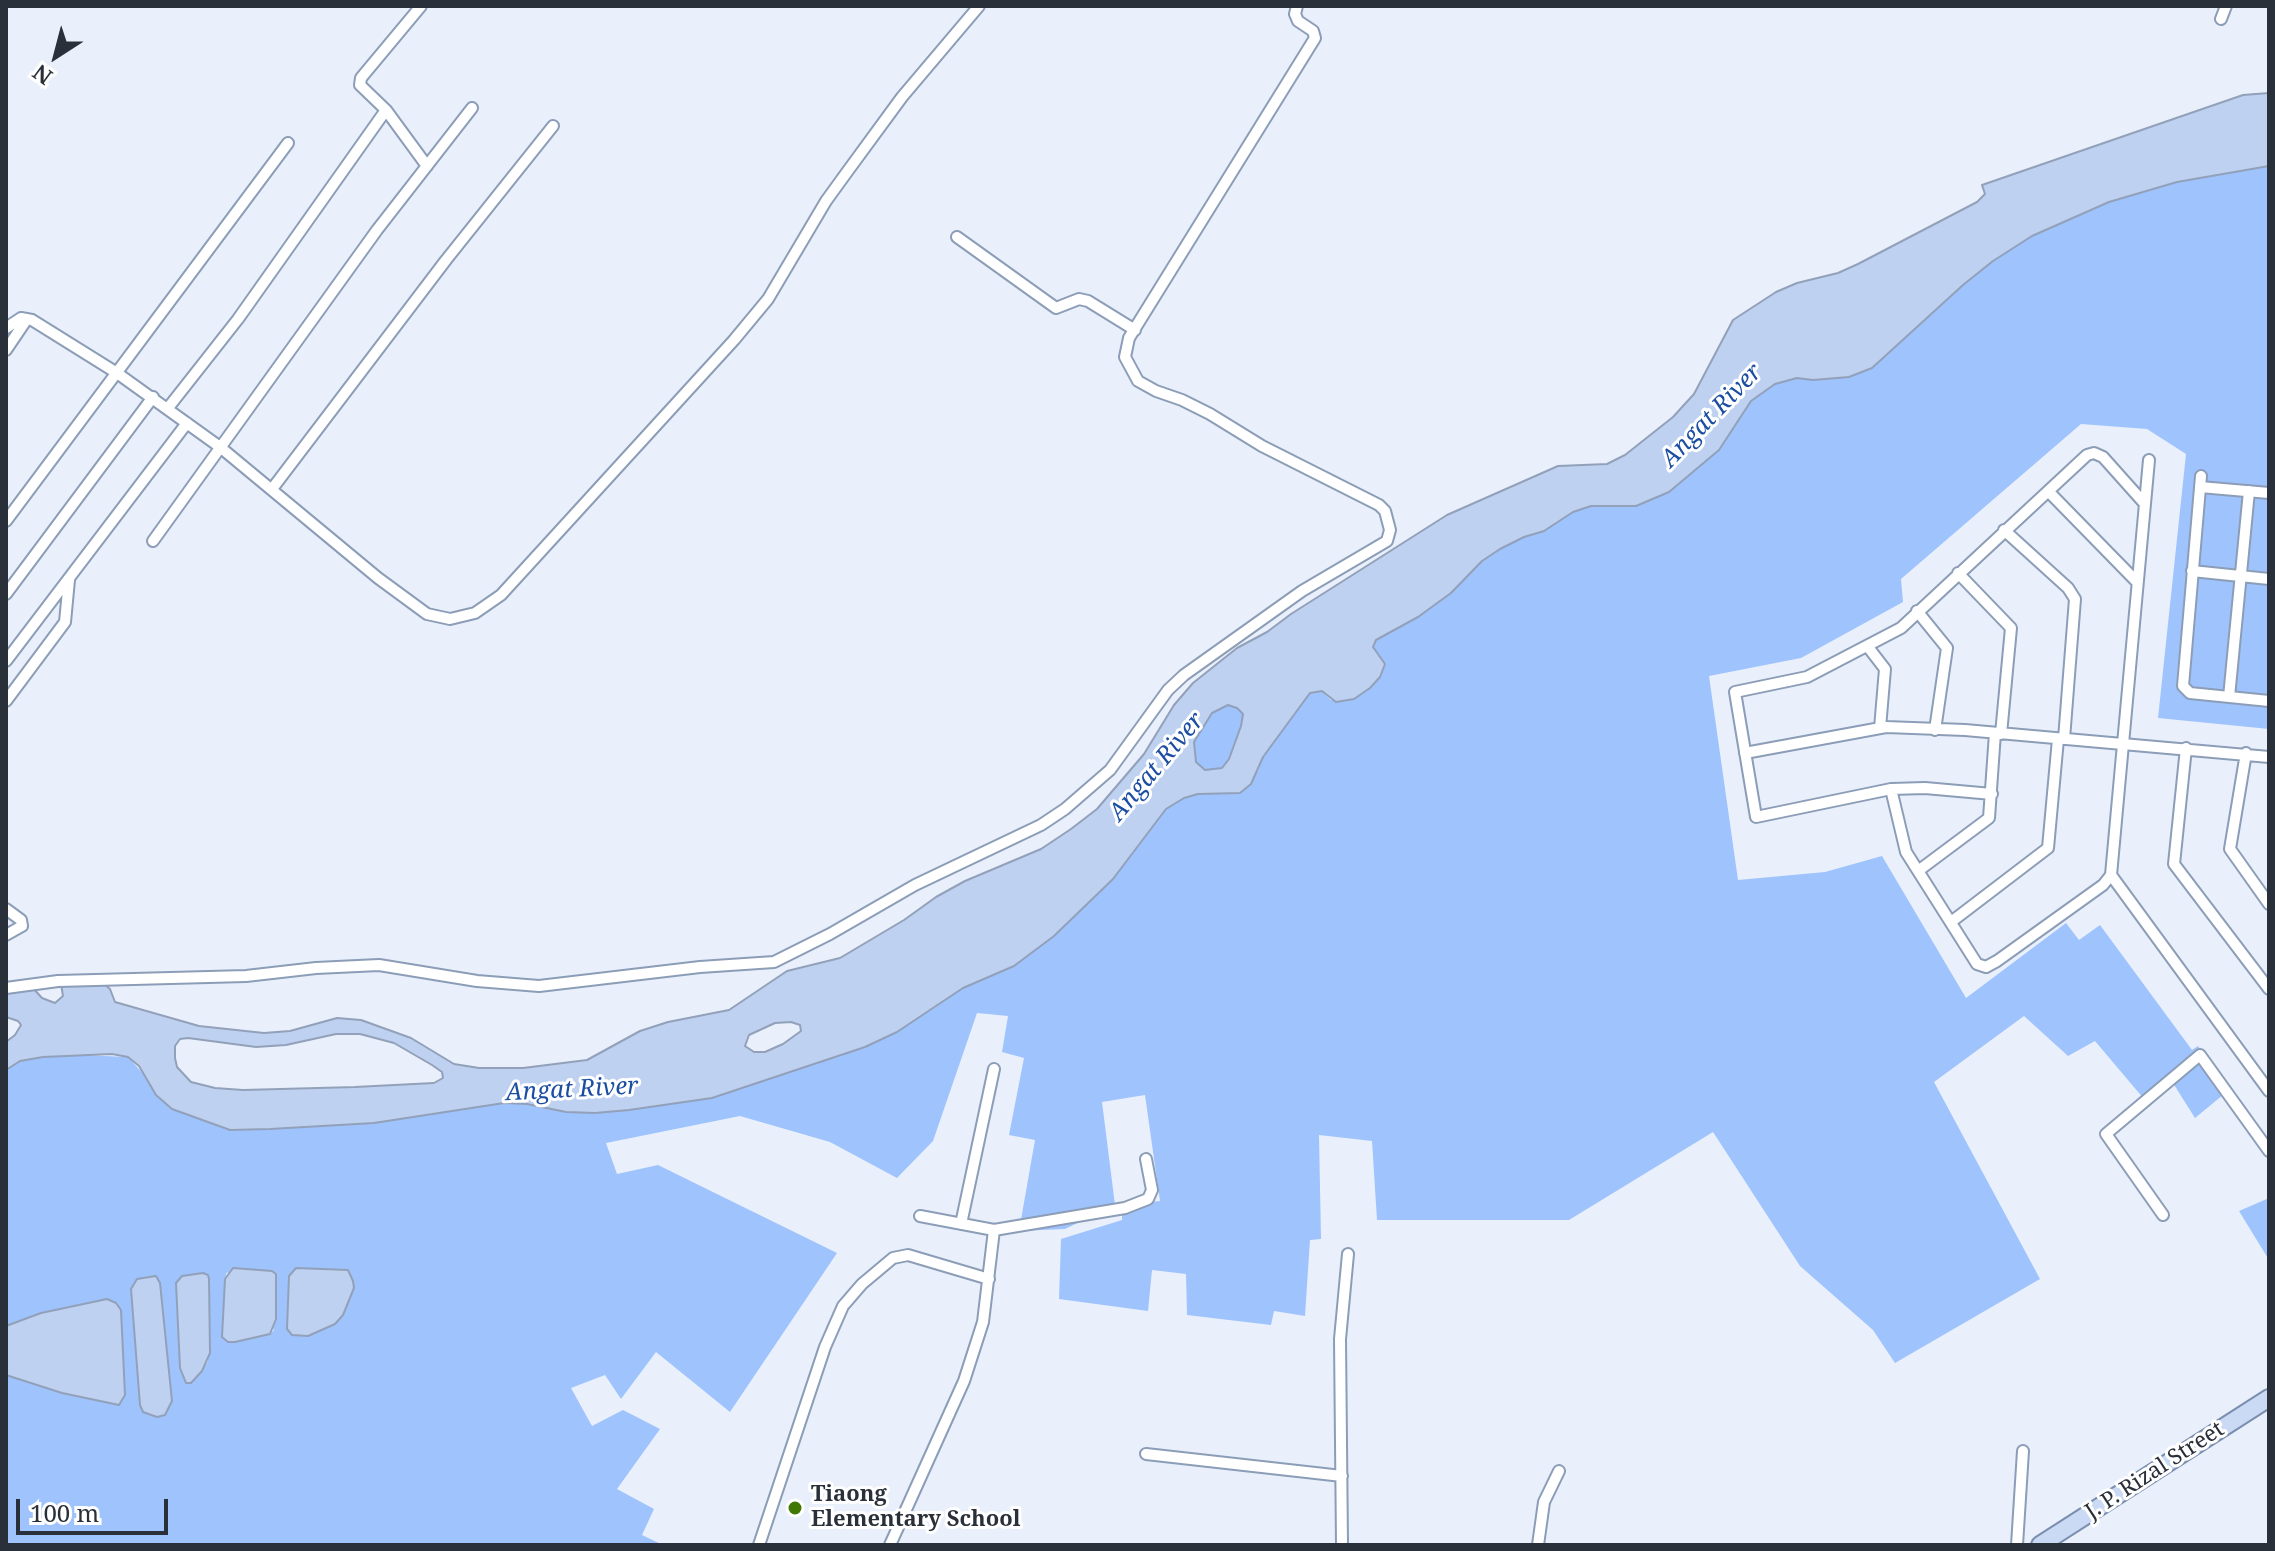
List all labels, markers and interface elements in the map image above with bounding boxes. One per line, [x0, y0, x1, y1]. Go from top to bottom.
north arrow [16, 16, 96, 96]
text: N [26, 58, 58, 93]
water label: Angat River [1656, 358, 1768, 474]
water label: Angat River [1103, 707, 1211, 827]
water label: Angat River [505, 1072, 639, 1108]
street label: J. P. Rizal Street [2081, 1416, 2229, 1526]
place label: Tiaong Elementary School [811, 1482, 1020, 1534]
scale bar [20, 1483, 172, 1533]
text: 100 m [30, 1496, 99, 1529]
marker: Tiaong Elementary School [786, 1499, 804, 1517]

